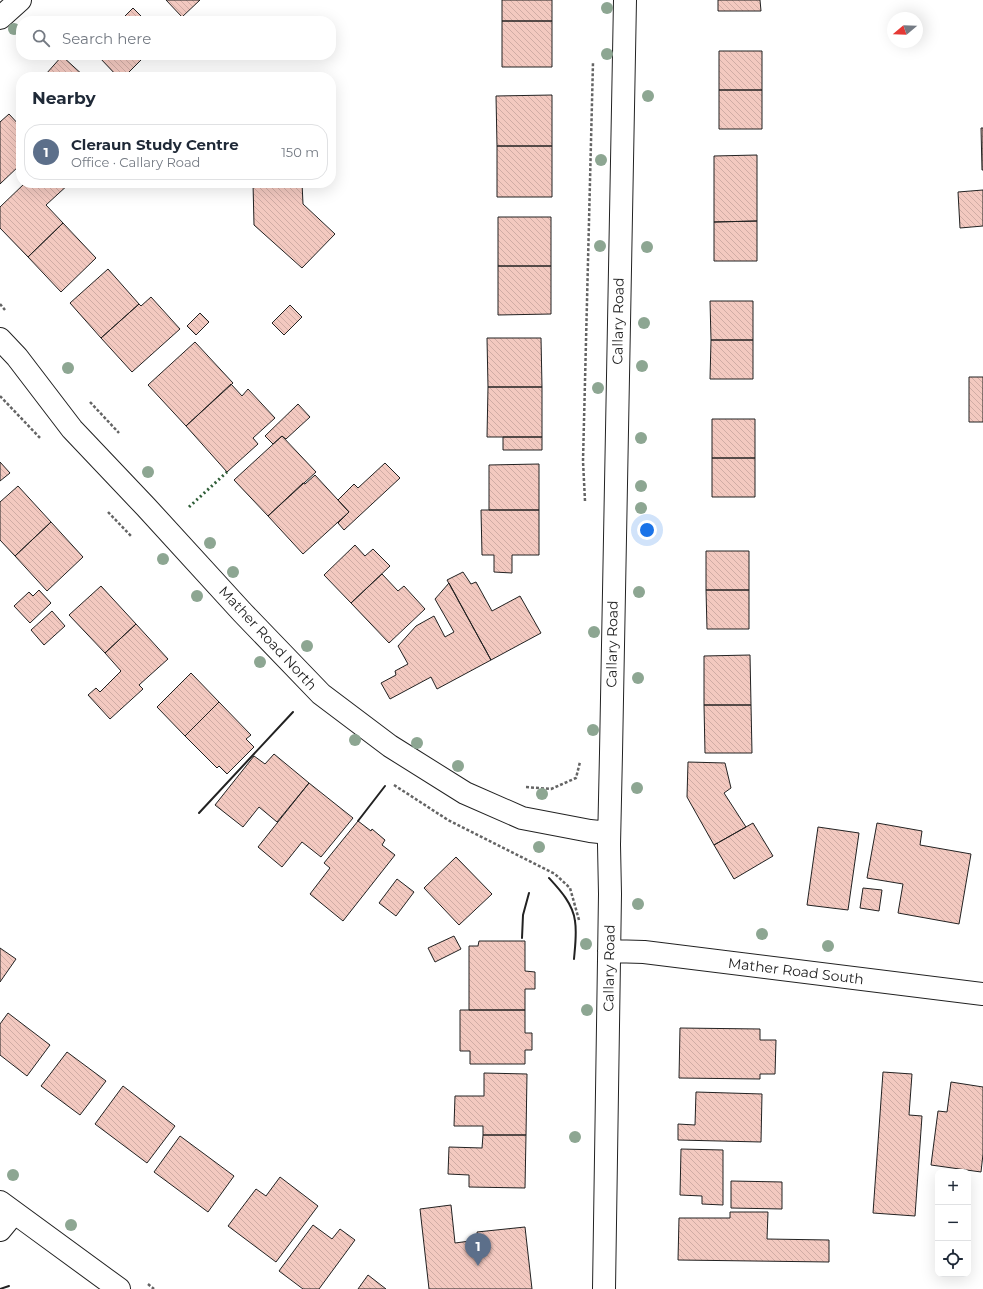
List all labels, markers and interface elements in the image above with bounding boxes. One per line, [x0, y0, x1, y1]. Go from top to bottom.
north arrow [887, 12, 923, 48]
search box [16, 16, 336, 60]
icon: search [30, 27, 52, 49]
text: Search here [62, 29, 151, 48]
text: Nearby [32, 88, 96, 108]
text: Cleraun Study Centre [71, 135, 239, 154]
text: 1 [43, 144, 49, 160]
text: 150 m [281, 144, 319, 160]
text: Office · Callary Road [71, 154, 200, 170]
street label: Callary Road [608, 277, 628, 365]
your location [637, 520, 657, 540]
street label: Mather Road North [215, 582, 321, 694]
street label: Callary Road [602, 600, 622, 688]
street label: Callary Road [599, 924, 619, 1012]
street label: Mather Road South [727, 954, 865, 988]
map controls [935, 1169, 971, 1277]
button: + [935, 1169, 971, 1205]
button: − [935, 1205, 971, 1241]
pin: 1 [465, 1233, 491, 1266]
button: locate [935, 1241, 971, 1277]

